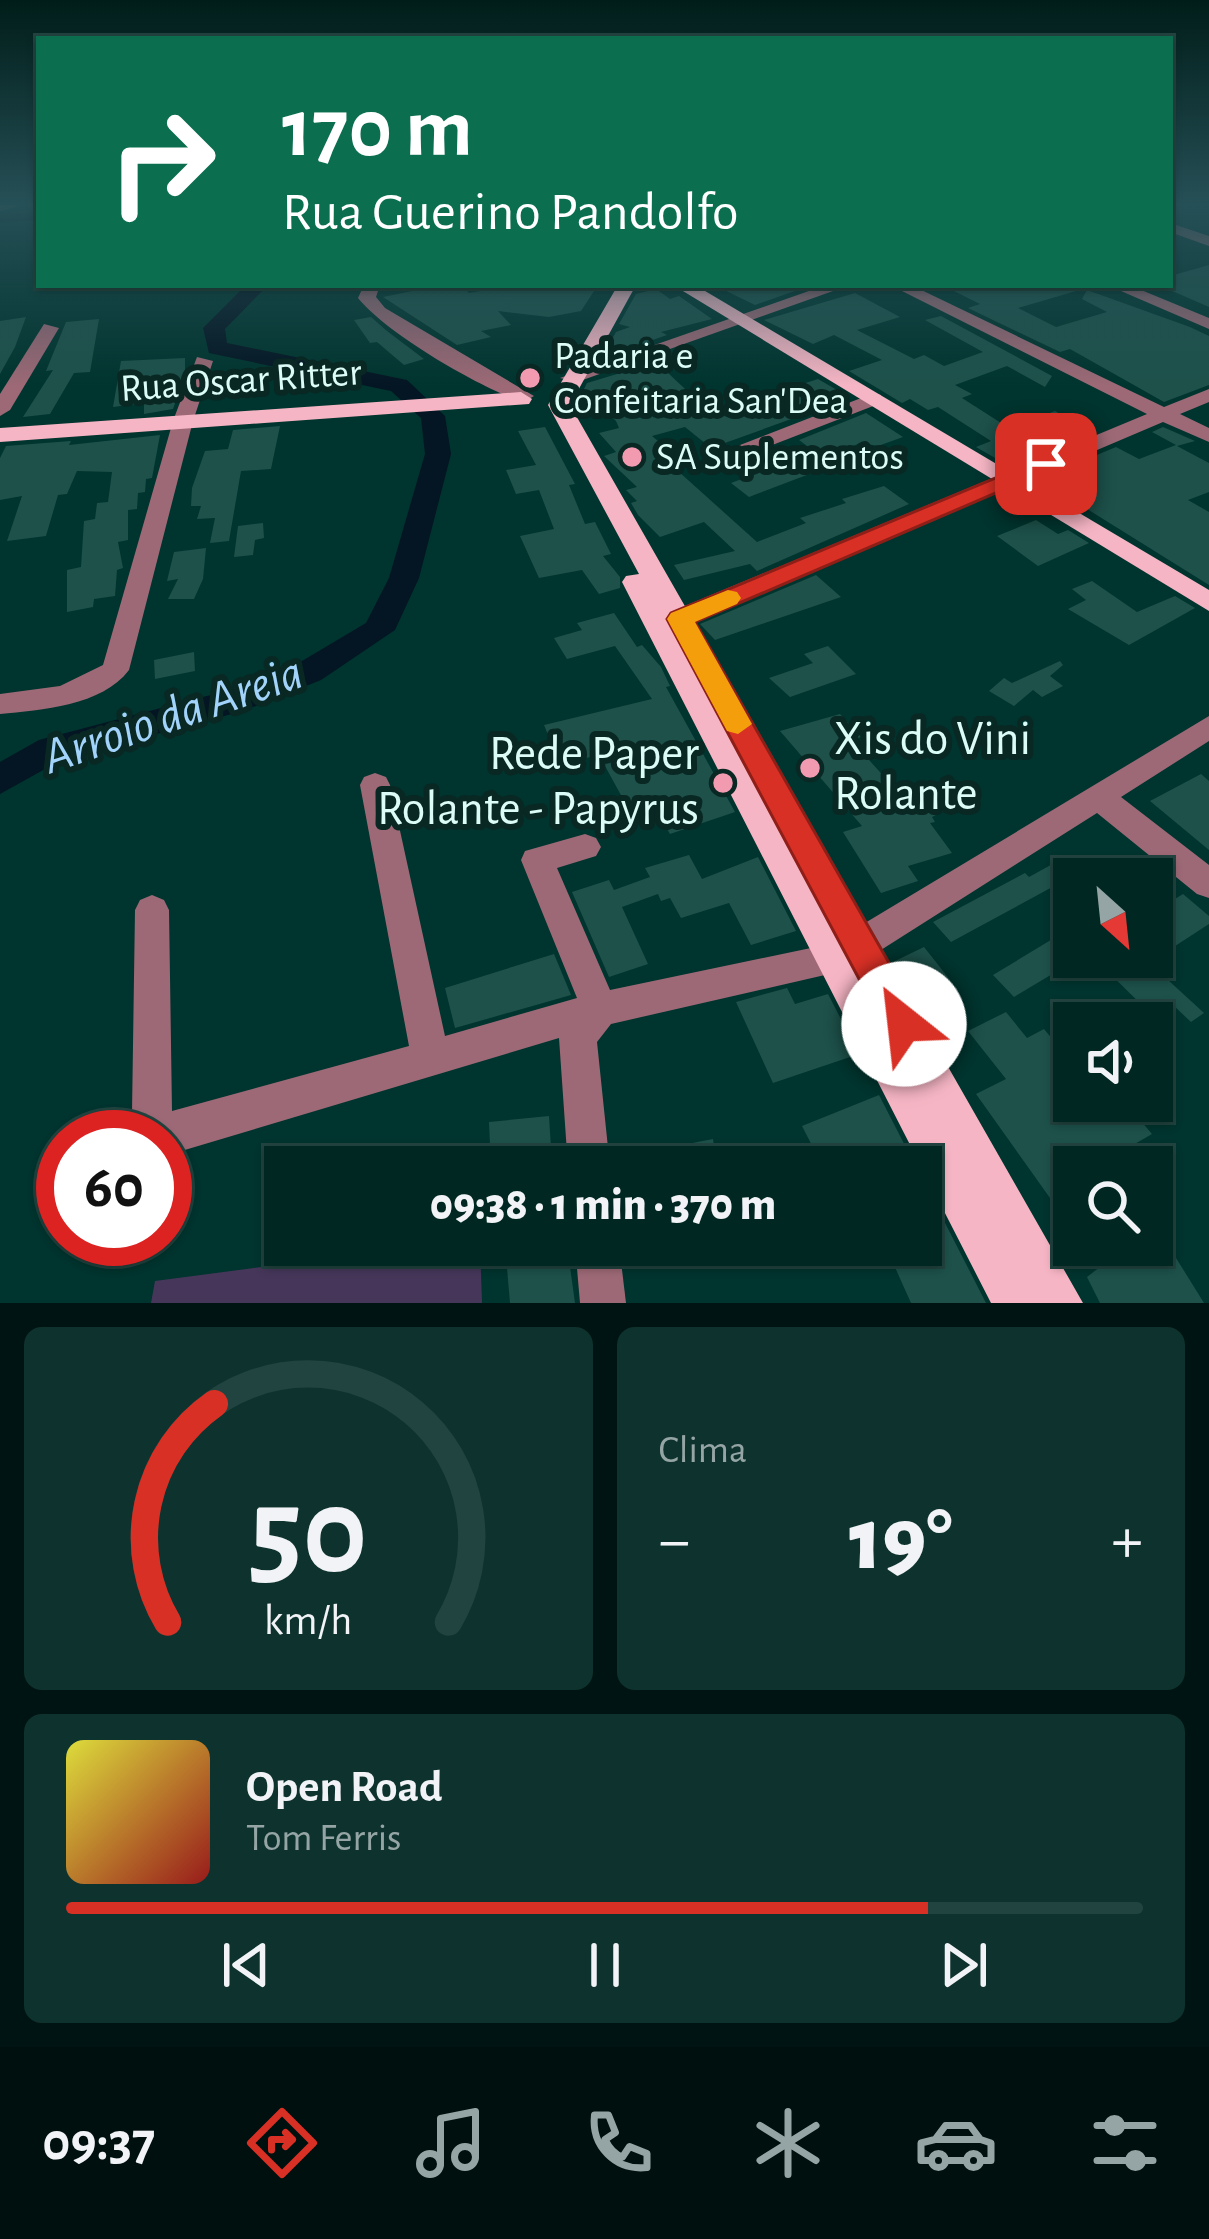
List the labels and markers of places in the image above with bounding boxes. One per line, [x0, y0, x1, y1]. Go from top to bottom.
place label: Padaria e Confeitaria San'Dea [554, 337, 848, 421]
marker: Padaria e Confeitaria San'Dea [517, 365, 543, 391]
pin [995, 413, 1097, 515]
place label: SA Suplementos [656, 438, 904, 477]
marker: SA Suplementos [619, 444, 645, 470]
place label: Xis do Vini Rolante [834, 716, 1031, 819]
place label: Rede Paper Rolante - Papyrus [377, 731, 699, 834]
marker: Xis do Vini Rolante [797, 755, 823, 781]
marker: Rede Paper Rolante - Papyrus [710, 770, 736, 796]

